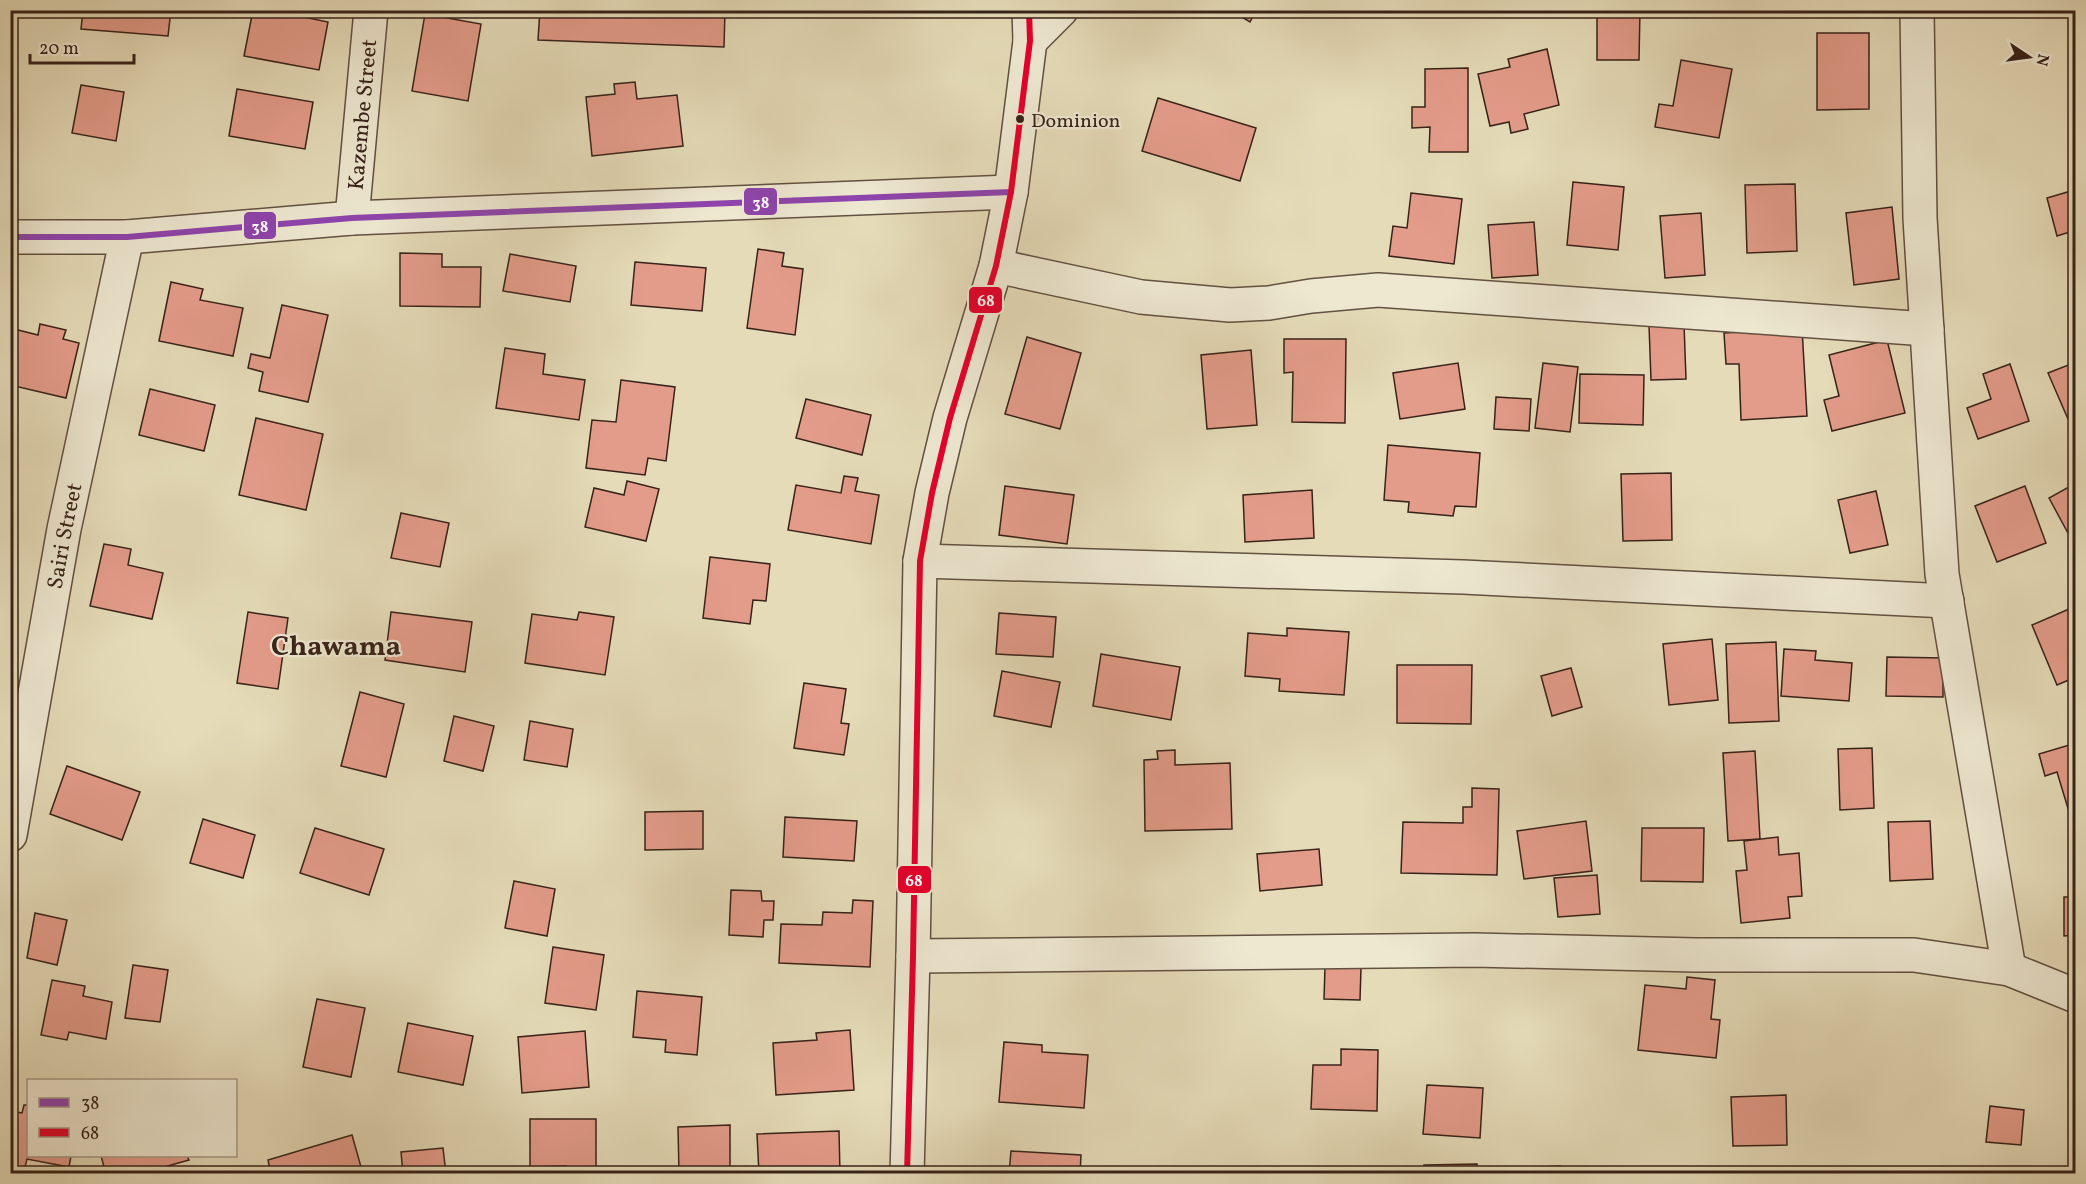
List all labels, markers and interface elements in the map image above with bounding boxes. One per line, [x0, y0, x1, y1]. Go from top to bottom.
scale bar [30, 27, 134, 65]
north arrow [1999, 27, 2059, 87]
text: 20 m [39, 37, 79, 62]
street label: Kazembe Street [342, 38, 386, 191]
text: N [2030, 52, 2054, 68]
place label: Dominion [1031, 108, 1121, 136]
marker: Dominion [1014, 113, 1026, 125]
line badge: 38 [743, 187, 778, 216]
text: 38 [753, 193, 769, 215]
line badge: 38 [243, 211, 277, 240]
text: 38 [252, 217, 268, 239]
line badge: 68 [968, 286, 1003, 314]
text: 68 [977, 291, 995, 313]
street label: Sairi Street [41, 480, 92, 592]
district label: Chawama [271, 628, 401, 667]
line badge: 68 [897, 865, 932, 894]
text: 68 [905, 871, 923, 893]
legend [27, 1079, 237, 1157]
text: 38 [81, 1092, 99, 1117]
text: 68 [81, 1122, 99, 1147]

